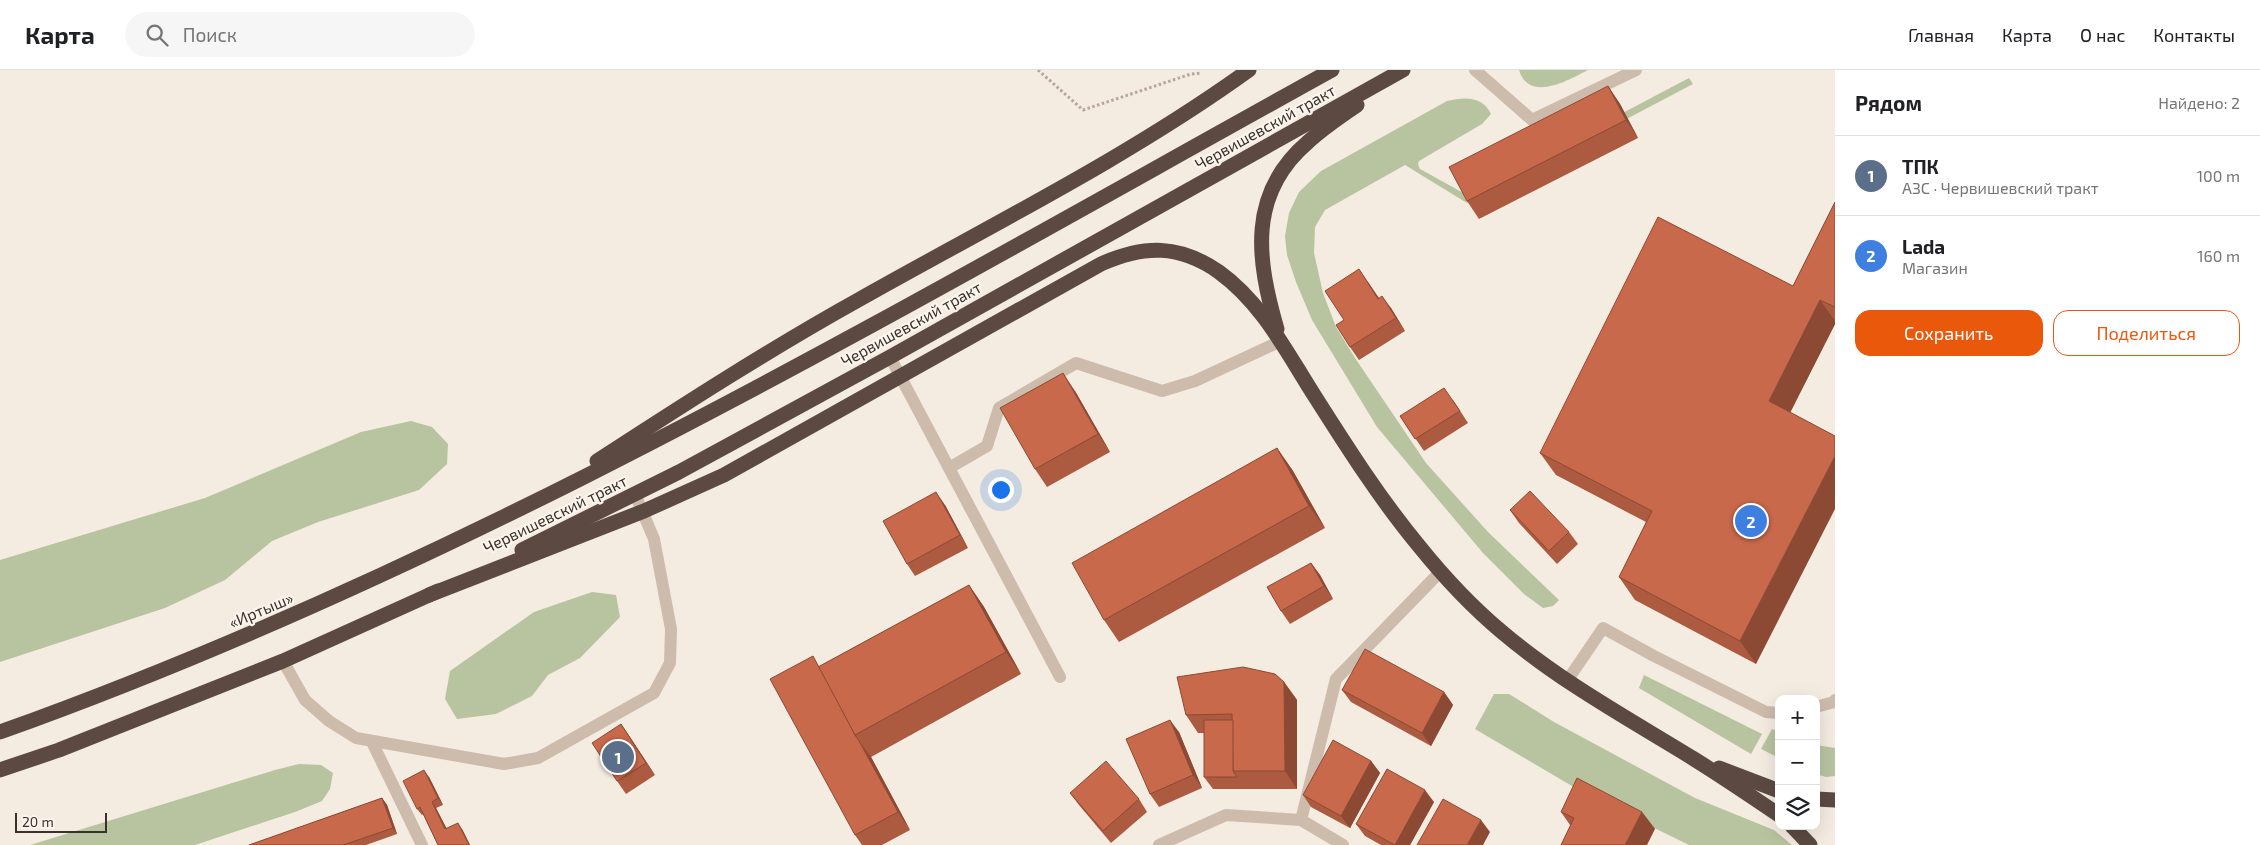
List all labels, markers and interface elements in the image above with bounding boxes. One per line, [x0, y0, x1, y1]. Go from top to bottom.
search box [125, 12, 475, 57]
text: Карта [25, 20, 95, 49]
icon: search [143, 21, 171, 49]
text: Поиск [183, 23, 237, 46]
text: Главная [1908, 24, 1974, 46]
text: Карта [2002, 24, 2052, 46]
text: О нас [2080, 24, 2125, 46]
text: Контакты [2153, 24, 2235, 46]
street label: Червишевский тракт [1191, 80, 1339, 173]
text: Рядом [1855, 90, 1922, 115]
text: Найдено: 2 [2158, 93, 2240, 112]
text: ТПК [1902, 155, 1939, 178]
text: 1 [1868, 166, 1874, 185]
text: 100 m [2197, 166, 2240, 185]
text: АЗС · Червишевский тракт [1902, 178, 2099, 197]
text: Lada [1902, 235, 1945, 258]
text: 2 [1866, 246, 1876, 265]
text: 160 m [2197, 246, 2240, 265]
text: Магазин [1902, 258, 1968, 277]
street label: Червишевский тракт [837, 277, 985, 370]
button: Сохранить [1855, 310, 2043, 356]
button: Поделиться [2053, 310, 2240, 356]
street label: Червишевский тракт [480, 470, 630, 557]
your location [988, 477, 1014, 503]
pin: 2 [1735, 502, 1767, 540]
street label: «Иртыш» [226, 587, 296, 632]
map controls [1775, 695, 1820, 830]
button: + [1775, 695, 1820, 740]
pin: 1 [602, 738, 634, 776]
button: − [1775, 740, 1820, 785]
button: layers [1775, 785, 1820, 830]
scale bar [15, 810, 108, 833]
text: 20 m [22, 813, 54, 830]

